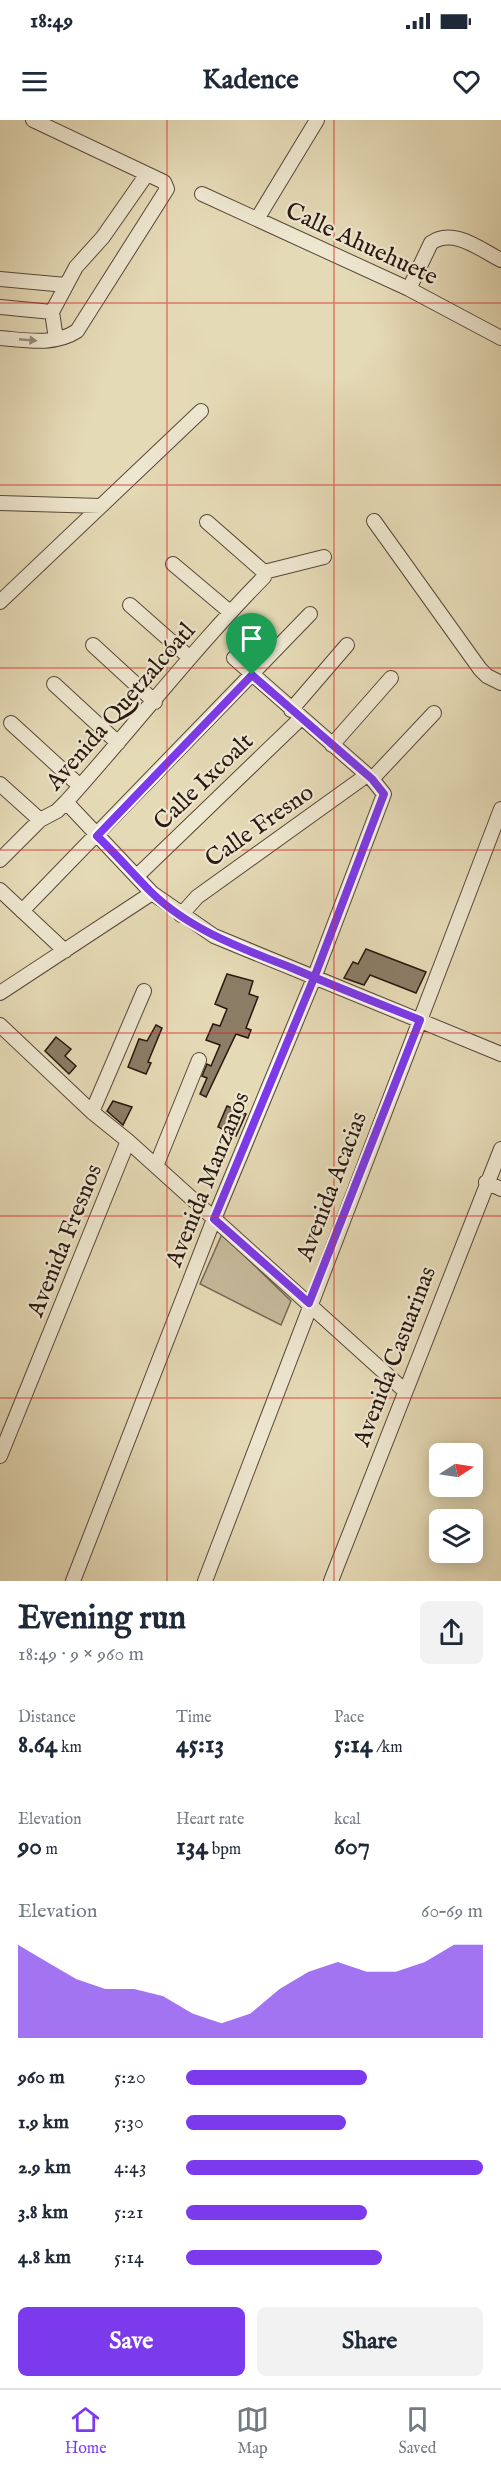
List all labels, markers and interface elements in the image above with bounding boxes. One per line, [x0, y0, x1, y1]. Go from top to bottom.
text: 18:49 [30, 7, 73, 35]
text: Kadence [202, 64, 299, 98]
icon: menu [18, 65, 51, 98]
icon: heart [450, 65, 483, 98]
street label: Calle Ahuehuete [280, 196, 442, 293]
one-way arrow [19, 335, 38, 345]
pin [226, 613, 277, 675]
street label: Avenida Quetzalcóatl [39, 616, 203, 798]
icon: arrive [235, 622, 268, 655]
street label: Calle Ixcoalt [148, 727, 261, 837]
street label: Calle Fresno [199, 777, 320, 875]
street label: Avenida Manzanos [159, 1087, 258, 1273]
street label: Avenida Acacias [289, 1108, 375, 1266]
street label: Avenida Fresnos [20, 1160, 110, 1322]
street label: Avenida Casuarinas [346, 1262, 444, 1452]
north arrow [429, 1443, 483, 1497]
map controls [429, 1443, 483, 1563]
button: layers [429, 1509, 483, 1563]
text: Evening run [18, 1598, 186, 1640]
button: share [420, 1601, 483, 1664]
text: 18:49 · 9 × 960 m [18, 1642, 144, 1667]
text: Distance [18, 1708, 76, 1728]
text: Time [176, 1708, 212, 1728]
text: Pace [334, 1708, 364, 1728]
text: 8.64 [18, 1728, 57, 1761]
text: 45:13 [176, 1728, 224, 1761]
text: 5:14 [334, 1728, 373, 1761]
text: km [57, 1738, 82, 1758]
text: /km [373, 1738, 403, 1758]
text: Elevation [18, 1810, 81, 1830]
text: Heart rate [176, 1810, 244, 1830]
text: kcal [334, 1810, 361, 1830]
text: 90 [18, 1830, 42, 1863]
text: 134 [176, 1830, 208, 1863]
text: 607 [334, 1830, 370, 1863]
text: m [42, 1840, 58, 1860]
text: bpm [208, 1840, 241, 1860]
text: Elevation [18, 1899, 97, 1924]
text: 60–69 m [421, 1899, 483, 1924]
text: 960 m [18, 2065, 65, 2090]
text: 5:20 [114, 2065, 146, 2090]
text: 1.9 km [18, 2110, 69, 2135]
text: 5:30 [114, 2110, 144, 2135]
text: 2.9 km [18, 2155, 71, 2180]
text: 4:43 [114, 2155, 146, 2180]
text: 3.8 km [18, 2200, 68, 2225]
text: 5:21 [114, 2200, 143, 2225]
text: 4.8 km [18, 2245, 71, 2270]
text: 5:14 [114, 2245, 144, 2270]
button: Save [18, 2307, 245, 2376]
button: Share [257, 2307, 483, 2376]
tab: Home [65, 2403, 107, 2459]
tab: Map [236, 2403, 269, 2459]
tab: Saved [398, 2403, 436, 2459]

